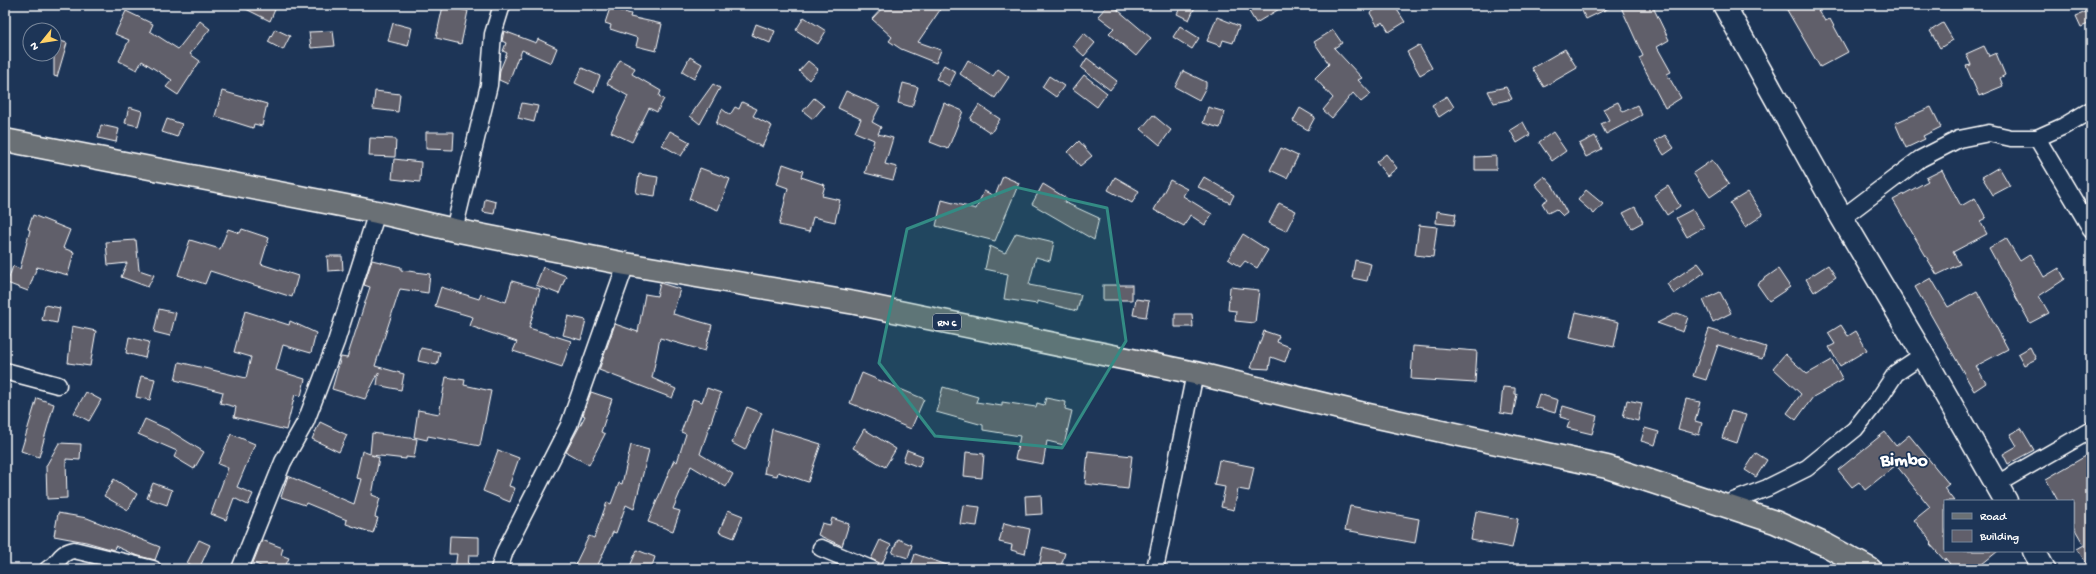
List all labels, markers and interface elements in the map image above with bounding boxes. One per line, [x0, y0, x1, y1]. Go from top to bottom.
north arrow [22, 22, 62, 62]
text: N [28, 40, 42, 52]
road number: RN 6 [933, 314, 961, 330]
district label: Bimbo [1879, 450, 1928, 473]
legend [1944, 500, 2074, 552]
text: Road [1980, 511, 2007, 525]
text: Building [1979, 531, 2019, 545]

